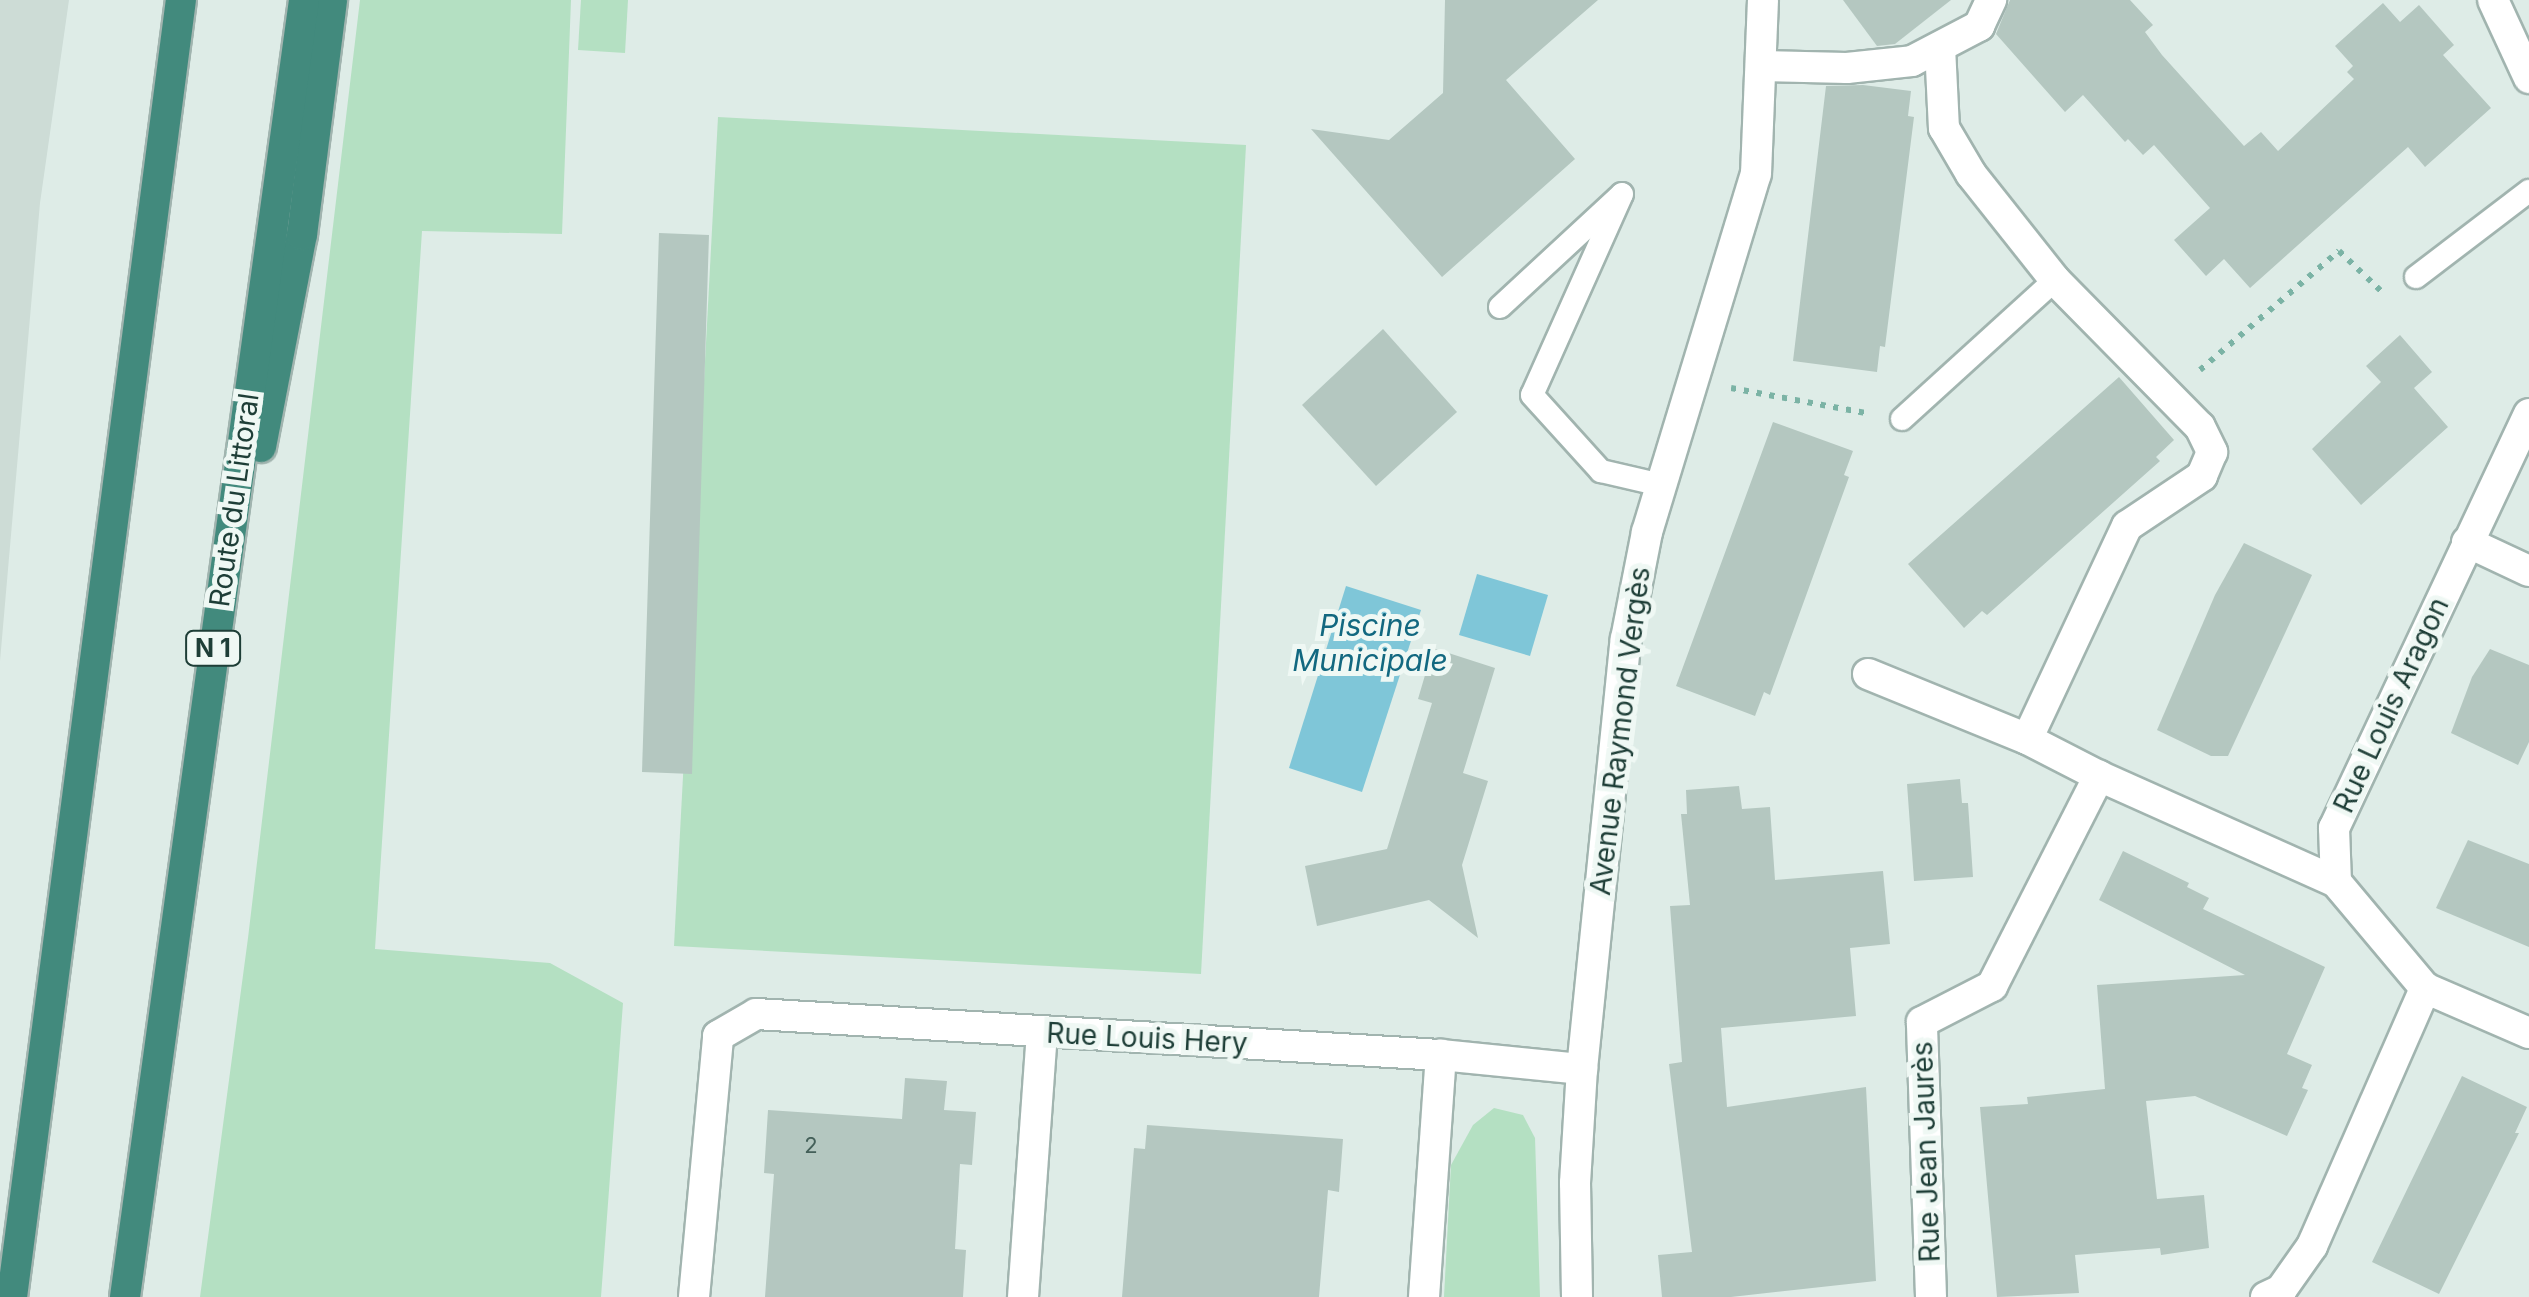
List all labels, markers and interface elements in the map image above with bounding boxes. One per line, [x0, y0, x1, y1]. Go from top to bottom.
street label: Route du Littoral [202, 391, 266, 609]
street label: Avenue Raymond Vergès [1583, 565, 1657, 897]
street label: Rue Louis Aragon [2326, 592, 2456, 818]
water label: Piscine Municipale [1292, 607, 1448, 678]
road number: N 1 [183, 628, 243, 668]
street label: Rue Louis Hery [1046, 1016, 1248, 1060]
street label: Rue Jean Jaurès [1905, 1041, 1947, 1263]
house number: 2 [804, 1133, 818, 1159]

